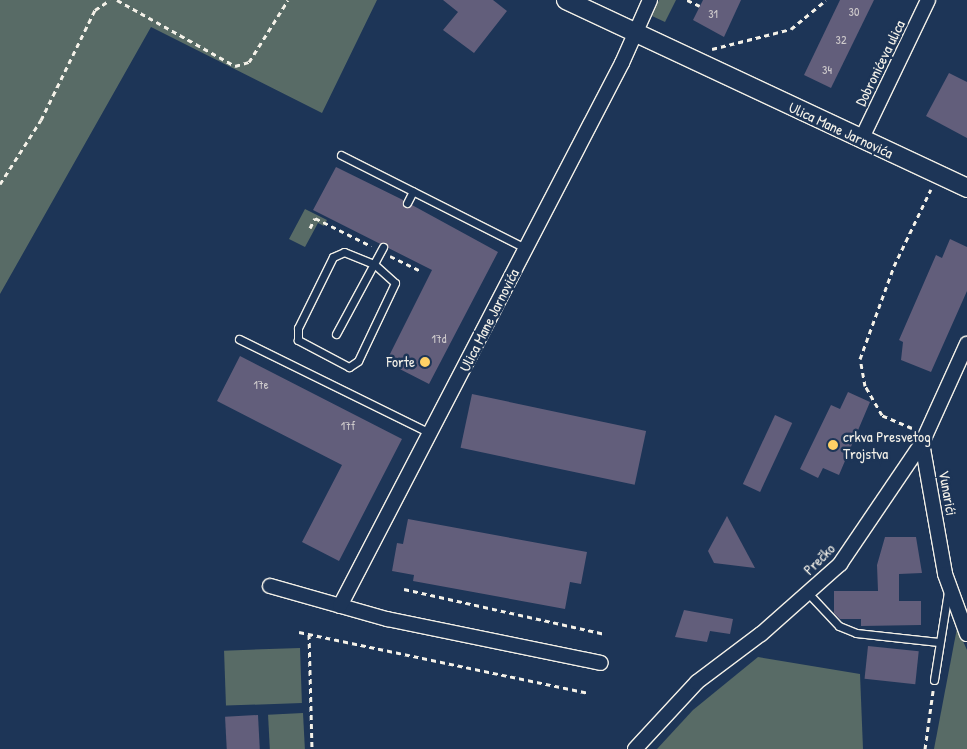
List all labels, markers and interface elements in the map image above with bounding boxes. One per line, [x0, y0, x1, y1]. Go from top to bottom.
house number: 30 [849, 5, 859, 19]
house number: 31 [708, 7, 718, 21]
street label: Dobronićeva ulica [851, 17, 909, 109]
house number: 32 [836, 33, 846, 47]
house number: 34 [822, 63, 832, 77]
street label: Ulica Mane Jarnovića [786, 98, 896, 162]
street label: Ulica Mane Jarnovića [455, 266, 523, 374]
house number: 17d [432, 332, 446, 346]
place label: Forte [386, 353, 415, 371]
marker: Forte [419, 356, 431, 368]
house number: 17e [253, 378, 269, 392]
house number: 17f [341, 419, 355, 433]
place label: crkva Presvetog Trojstva [843, 427, 931, 462]
marker: crkva Presvetog Trojstva [827, 439, 839, 451]
street label: Vunarići [935, 469, 961, 517]
street label: Prečko [800, 540, 838, 578]

